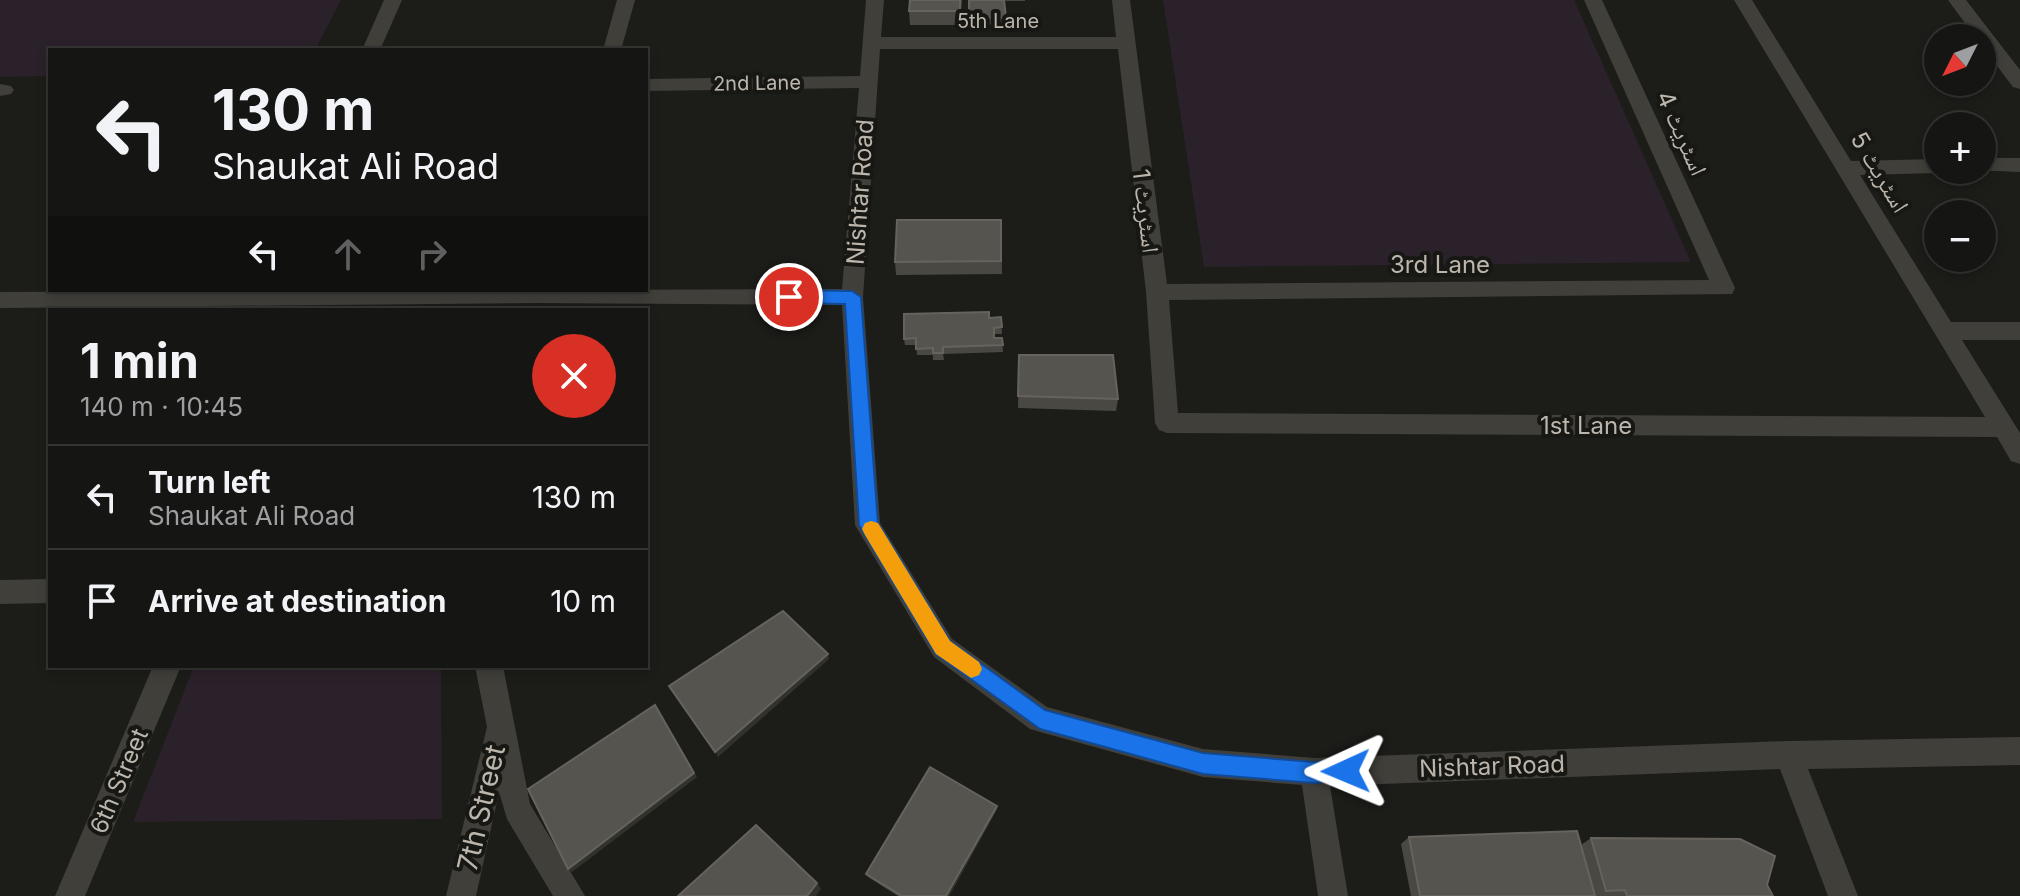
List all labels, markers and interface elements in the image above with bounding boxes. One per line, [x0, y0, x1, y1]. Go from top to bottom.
street label: 5th Lane [957, 9, 1039, 33]
north arrow [1924, 24, 1996, 96]
map controls [1924, 24, 1996, 272]
street label: 2nd Lane [713, 70, 801, 96]
text: 130 m [212, 76, 374, 144]
icon: left [80, 80, 184, 184]
street label: اسٹریٹ 4 [1650, 86, 1714, 180]
button: + [1924, 112, 1996, 184]
street label: Nishtar Road [840, 118, 880, 266]
street label: اسٹریٹ 5 [1845, 126, 1915, 218]
text: Shaukat Ali Road [212, 144, 499, 188]
street label: اسٹریٹ 1 [1126, 167, 1166, 255]
button: − [1924, 200, 1996, 272]
icon: left [242, 232, 286, 276]
icon: ahead [326, 232, 370, 276]
icon: right [410, 232, 454, 276]
street label: 3rd Lane [1390, 250, 1490, 279]
pin [755, 263, 823, 331]
icon: arrive [767, 275, 811, 319]
text: 1 min [80, 331, 199, 390]
button: close [532, 334, 616, 418]
text: 140 m · 10:45 [80, 391, 243, 422]
street label: 1st Lane [1540, 411, 1632, 440]
text: Turn left [148, 464, 270, 500]
icon: left [80, 475, 124, 519]
text: 130 m [532, 479, 616, 515]
text: Shaukat Ali Road [148, 500, 355, 531]
icon: arrive [80, 579, 124, 623]
text: Arrive at destination [148, 583, 446, 619]
text: 10 m [550, 583, 616, 619]
street label: 6th Street [84, 724, 154, 838]
position arrow [1304, 729, 1388, 813]
street label: 7th Street [450, 742, 512, 874]
street label: Nishtar Road [1419, 749, 1565, 783]

